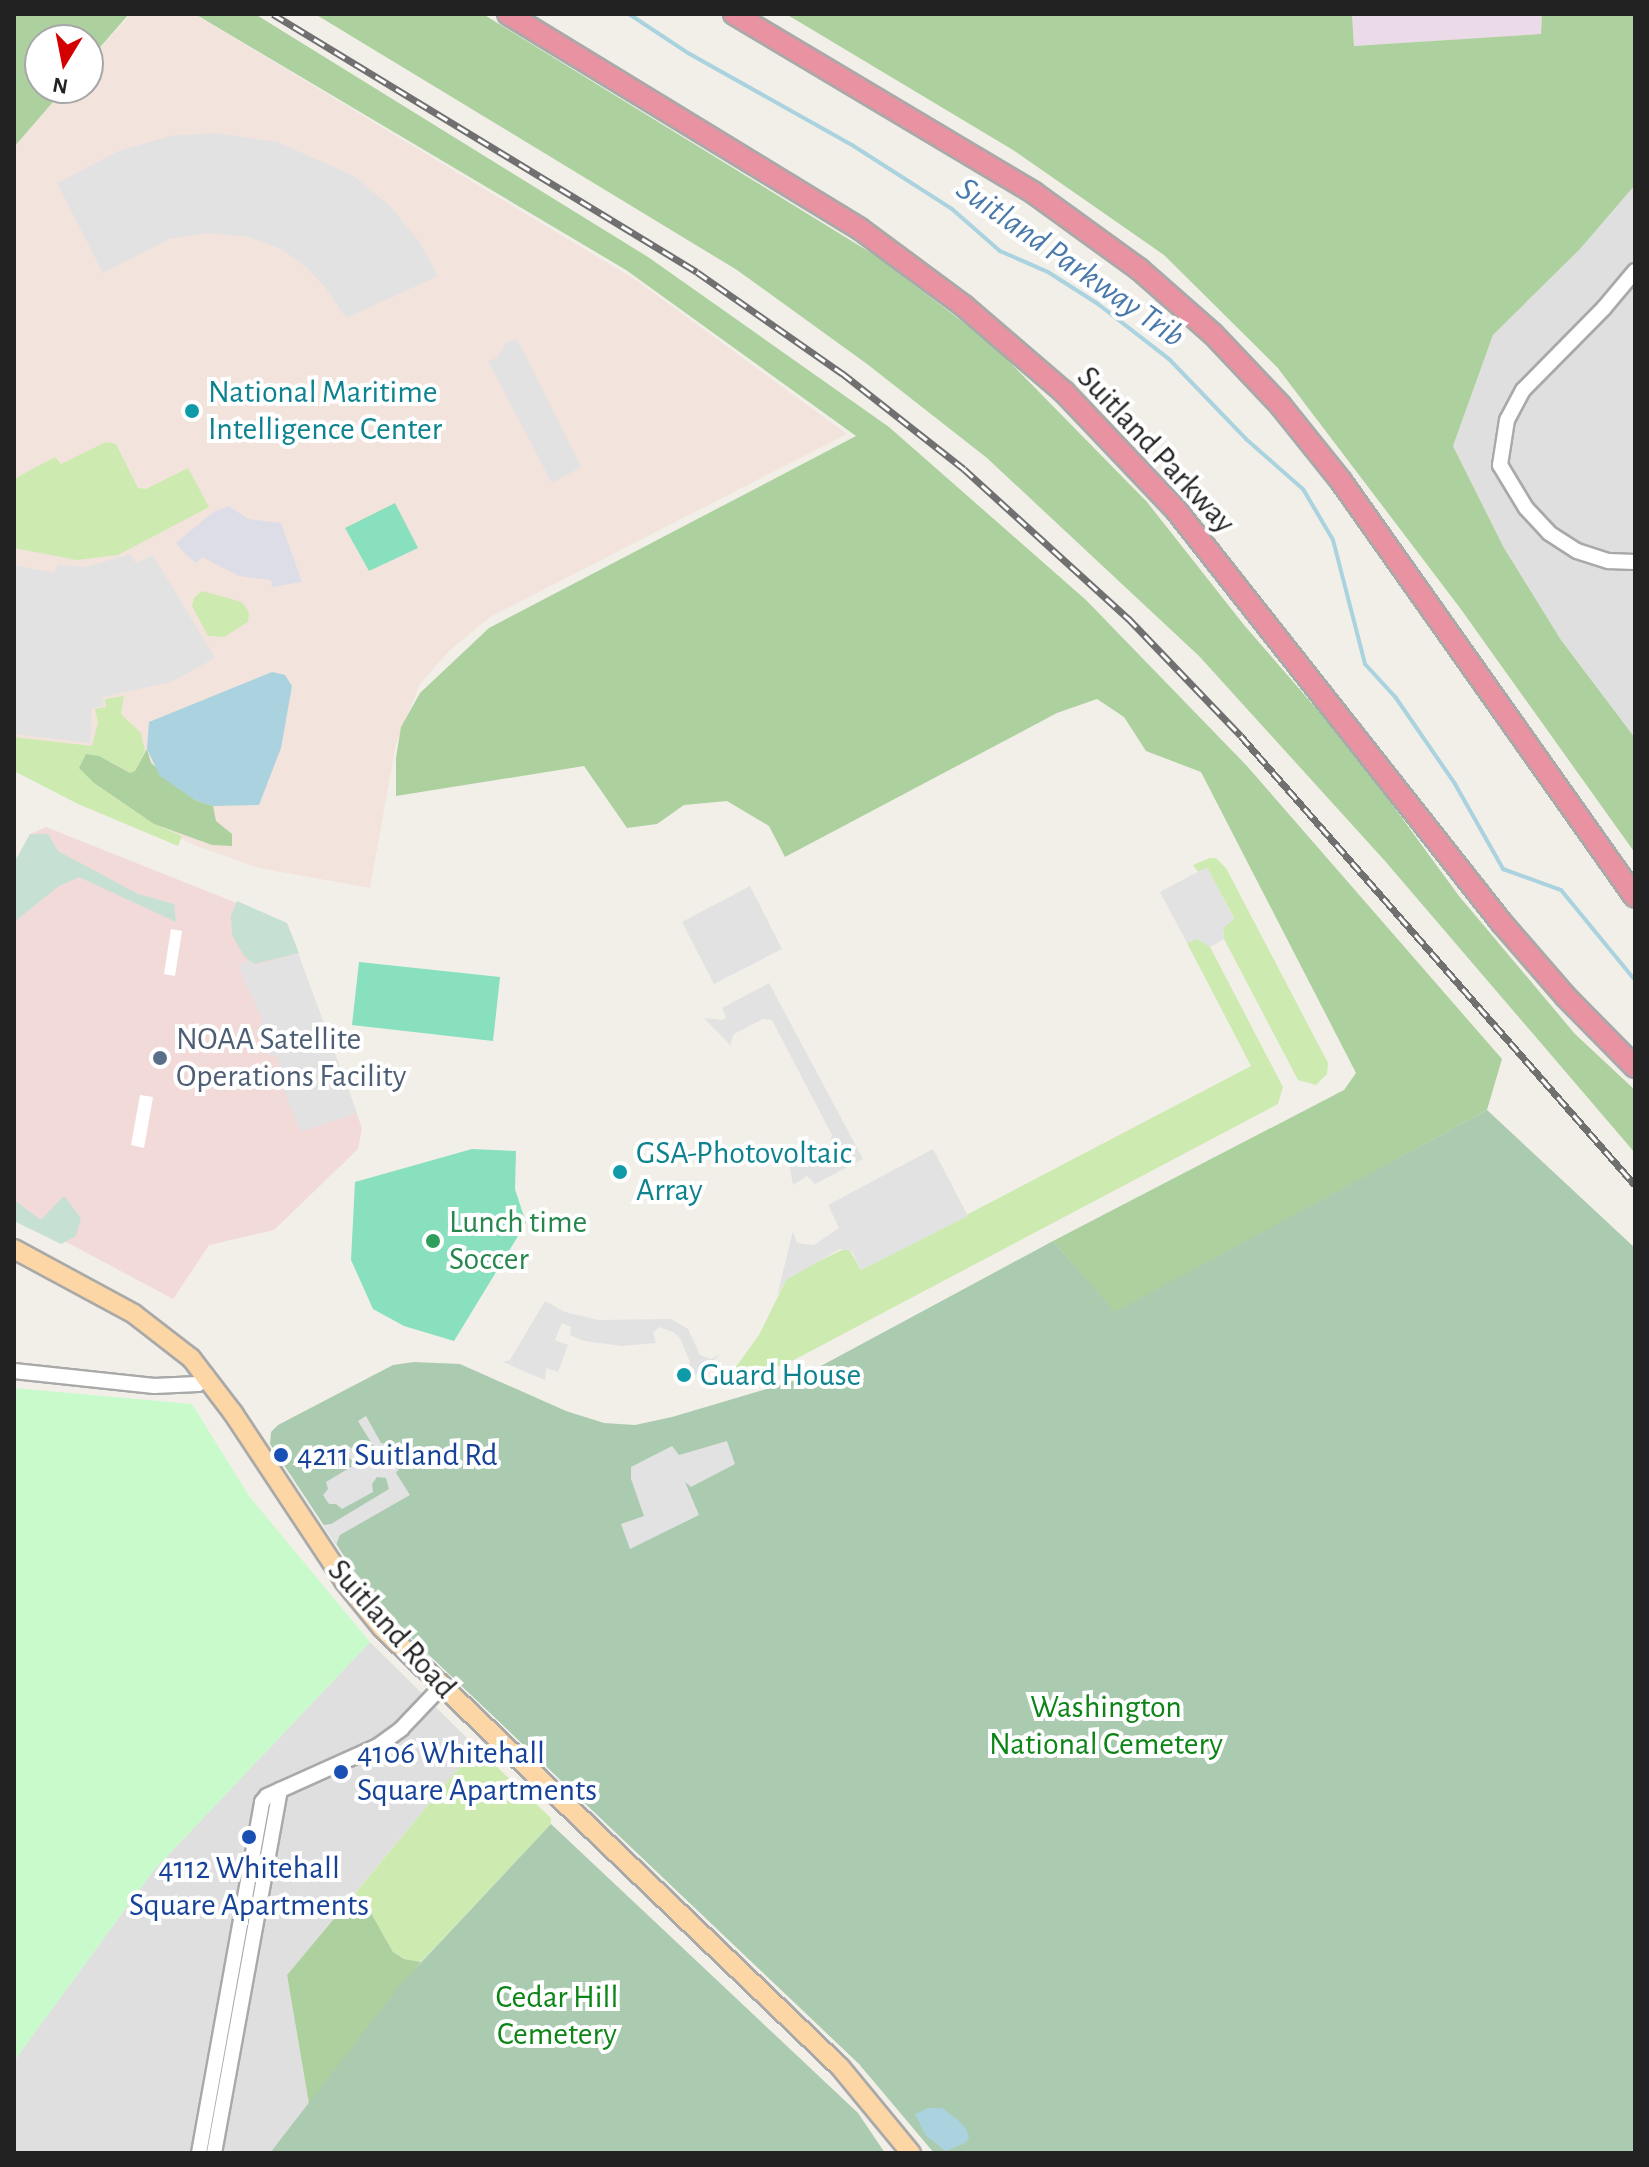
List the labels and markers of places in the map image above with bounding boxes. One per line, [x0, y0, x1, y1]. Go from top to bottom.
place label: National Maritime Intelligence Center [208, 374, 442, 449]
marker: National Maritime Intelligence Center [183, 402, 201, 420]
place label: NOAA Satellite Operations Facility [176, 1021, 406, 1096]
marker: NOAA Satellite Operations Facility [151, 1049, 169, 1067]
place label: GSA-Photovoltaic Array [636, 1135, 852, 1210]
marker: GSA-Photovoltaic Array [611, 1163, 629, 1181]
place label: Lunch time Soccer [449, 1204, 587, 1279]
marker: Lunch time Soccer [424, 1232, 442, 1250]
place label: Guard House [700, 1356, 861, 1394]
marker: Guard House [675, 1366, 693, 1384]
place label: 4211 Suitland Rd [297, 1436, 498, 1474]
marker: 4211 Suitland Rd [272, 1446, 290, 1464]
place label: 4106 Whitehall Square Apartments [357, 1735, 597, 1810]
marker: 4106 Whitehall Square Apartments [332, 1763, 350, 1781]
marker: 4112 Whitehall Square Apartments [240, 1828, 258, 1846]
place label: 4112 Whitehall Square Apartments [129, 1850, 369, 1925]

